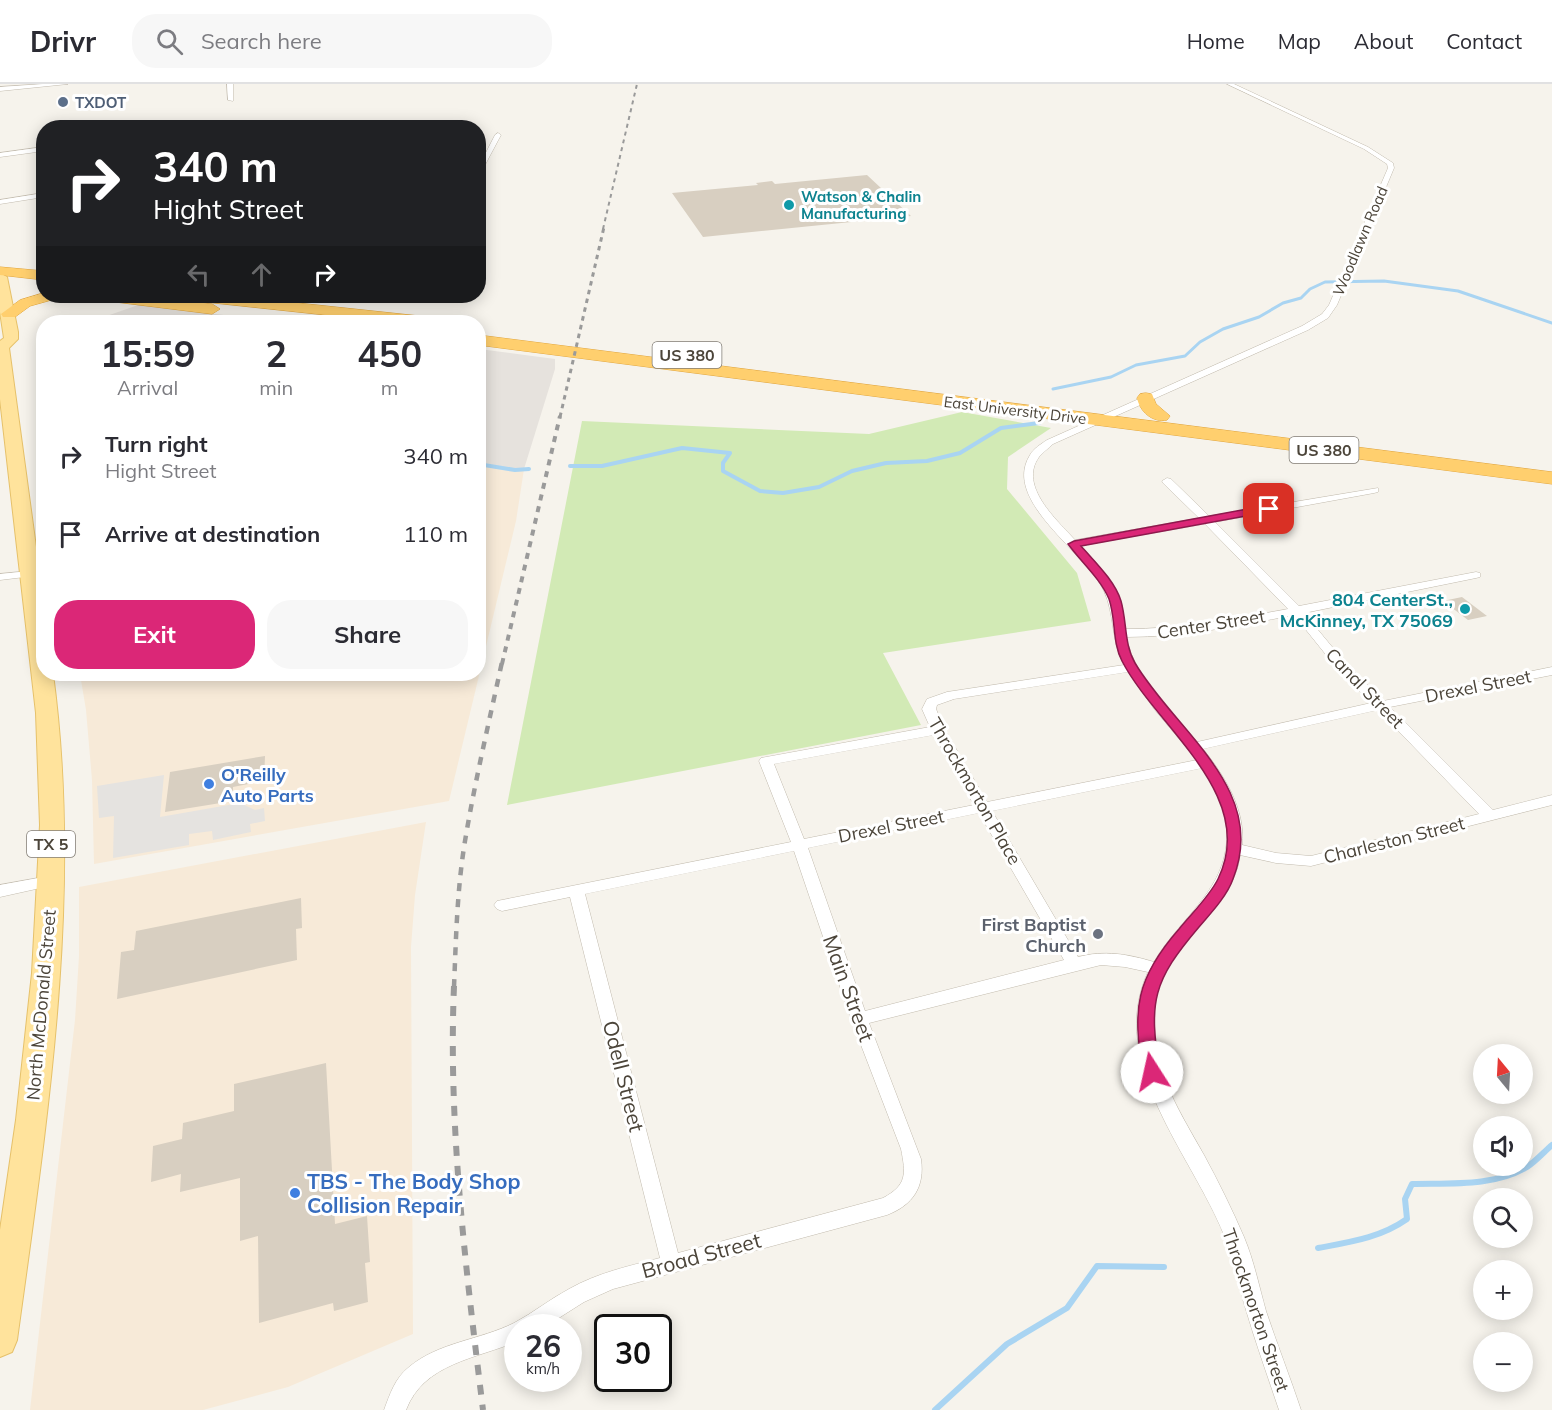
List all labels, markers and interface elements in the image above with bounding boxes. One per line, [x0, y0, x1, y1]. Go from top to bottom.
search box [132, 14, 552, 68]
text: Drivr [30, 24, 96, 59]
icon: search [153, 25, 186, 58]
text: Search here [201, 27, 322, 55]
text: Home [1187, 28, 1245, 54]
text: Map [1278, 28, 1321, 54]
text: About [1354, 28, 1413, 54]
text: Contact [1446, 28, 1522, 54]
place label: TXDOT [75, 93, 127, 112]
marker: TXDOT [56, 95, 70, 109]
text: 340 m [153, 140, 278, 193]
icon: right [54, 144, 132, 222]
street label: Woodlawn Road [1328, 183, 1392, 299]
place label: Watson & Chalin Manufacturing [801, 187, 921, 223]
text: Hight Street [153, 192, 303, 226]
marker: Watson & Chalin Manufacturing [782, 198, 796, 212]
icon: left [182, 258, 215, 291]
icon: ahead [245, 258, 278, 291]
icon: right [308, 258, 341, 291]
text: 15:59 [100, 331, 195, 376]
text: 2 [265, 331, 287, 376]
text: 450 [357, 331, 422, 376]
road number: US 380 [652, 342, 722, 368]
text: Arrival [117, 375, 178, 400]
text: min [259, 375, 293, 400]
text: m [381, 375, 398, 400]
street label: East University Drive [943, 392, 1087, 428]
text: Turn right [105, 430, 208, 458]
road number: US 380 [1290, 437, 1358, 463]
icon: right [54, 440, 87, 473]
text: 340 m [403, 442, 468, 470]
text: Hight Street [105, 458, 216, 483]
pin [1243, 483, 1294, 534]
icon: arrive [1252, 492, 1285, 525]
icon: arrive [54, 518, 87, 551]
text: Arrive at destination [105, 520, 320, 548]
text: 110 m [403, 520, 468, 548]
place label: 804 CenterSt., McKinney, TX 75069 [1280, 588, 1453, 632]
button: Exit [54, 600, 255, 669]
button: Share [267, 600, 468, 669]
marker: 804 CenterSt., McKinney, TX 75069 [1458, 602, 1472, 616]
street label: Center Street [1155, 604, 1267, 644]
street label: Canal Street [1321, 643, 1409, 733]
street label: Drexel Street [1423, 664, 1533, 708]
street label: Throckmorton Place [923, 713, 1027, 869]
place label: O'Reilly Auto Parts [221, 763, 314, 807]
marker: O'Reilly Auto Parts [202, 777, 216, 791]
street label: Drexel Street [836, 804, 946, 848]
street label: Charleston Street [1321, 811, 1467, 869]
road number: TX 5 [27, 831, 75, 857]
street label: North McDonald Street [21, 909, 61, 1101]
place label: First Baptist Church [981, 913, 1086, 957]
marker: First Baptist Church [1091, 927, 1105, 941]
street label: Main Street [818, 931, 880, 1045]
street label: Odell Street [598, 1018, 650, 1134]
position arrow [1120, 1040, 1184, 1104]
north arrow [1473, 1044, 1533, 1104]
map controls [1473, 1044, 1533, 1392]
button: sound [1473, 1116, 1533, 1176]
place label: TBS - The Body Shop Collision Repair [307, 1168, 520, 1218]
marker: TBS - The Body Shop Collision Repair [288, 1186, 302, 1200]
button: search [1473, 1188, 1533, 1248]
street label: Throckmorton Street [1217, 1225, 1295, 1395]
street label: Broad Street [638, 1227, 764, 1283]
button: + [1473, 1260, 1533, 1320]
speed limit sign: 30 [594, 1314, 672, 1392]
text: 26 [525, 1327, 561, 1365]
button: − [1473, 1332, 1533, 1392]
text: km/h [526, 1359, 560, 1378]

